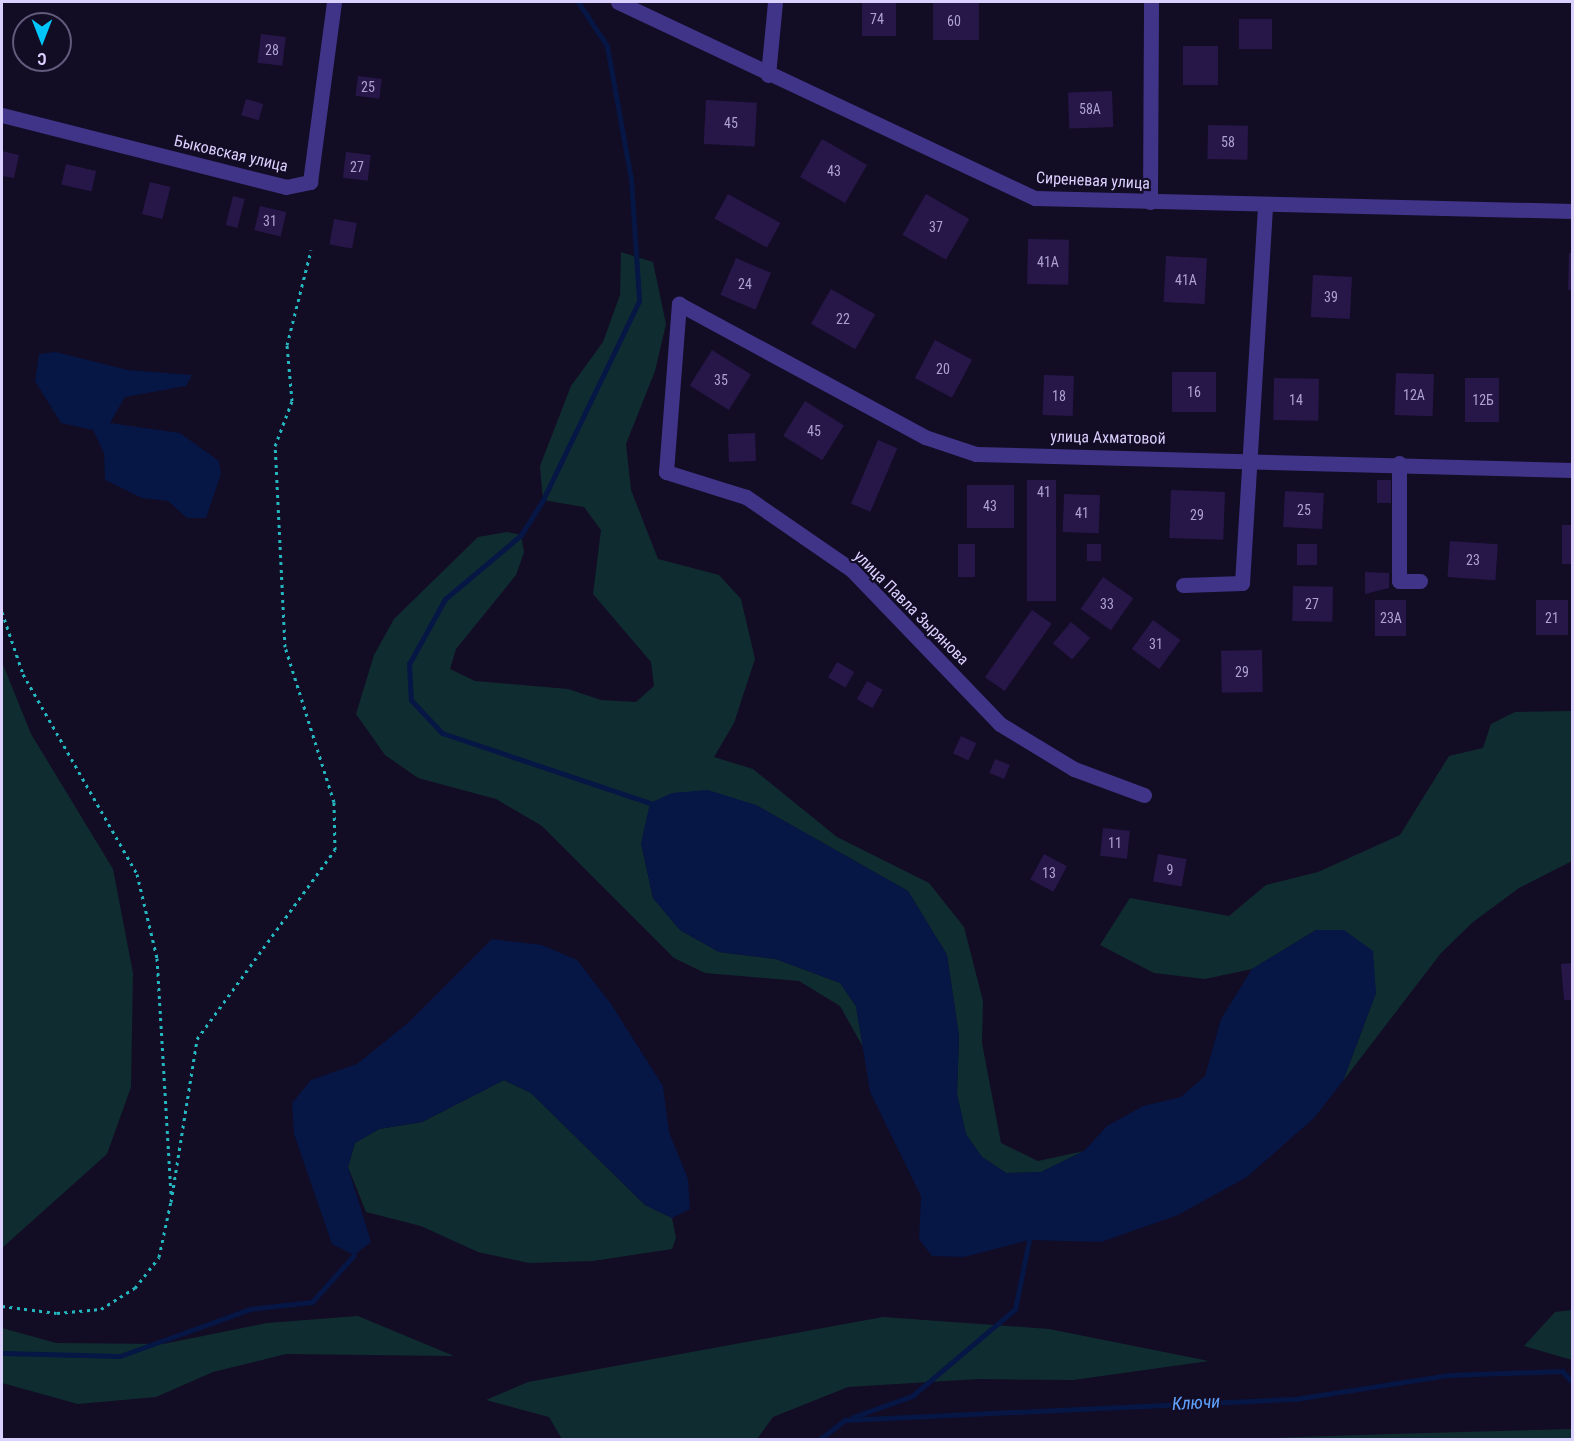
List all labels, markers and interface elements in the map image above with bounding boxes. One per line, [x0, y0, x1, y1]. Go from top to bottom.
house number: 74 [870, 11, 884, 27]
north arrow [12, 12, 72, 72]
house number: 60 [947, 13, 961, 29]
house number: 28 [265, 42, 279, 58]
text: С [37, 49, 47, 68]
house number: 25 [361, 79, 375, 95]
house number: 58А [1079, 101, 1101, 117]
house number: 45 [724, 115, 738, 131]
street label: Быковская улица [172, 132, 290, 176]
house number: 58 [1221, 134, 1235, 150]
house number: 27 [350, 159, 364, 175]
house number: 43 [827, 163, 841, 179]
street label: Сиреневая улица [1036, 168, 1150, 194]
house number: 31 [263, 213, 277, 229]
house number: 37 [929, 219, 943, 235]
house number: 41А [1037, 254, 1059, 270]
house number: 41А [1175, 272, 1197, 288]
house number: 24 [738, 276, 752, 292]
house number: 39 [1324, 289, 1338, 305]
house number: 22 [836, 311, 850, 327]
house number: 20 [936, 361, 950, 377]
house number: 35 [714, 372, 728, 388]
house number: 16 [1187, 384, 1201, 400]
house number: 12А [1403, 387, 1425, 403]
house number: 18 [1052, 388, 1066, 404]
house number: 14 [1289, 392, 1303, 408]
house number: 12Б [1472, 392, 1494, 408]
house number: 45 [807, 423, 821, 439]
street label: улица Ахматовой [1050, 427, 1166, 449]
house number: 41 [1037, 484, 1051, 500]
house number: 43 [983, 498, 997, 514]
house number: 25 [1297, 502, 1311, 518]
house number: 41 [1075, 505, 1089, 521]
house number: 29 [1190, 507, 1204, 523]
street label: улица Павла Зырянова [850, 547, 972, 669]
house number: 23 [1466, 552, 1480, 568]
house number: 33 [1100, 596, 1114, 612]
house number: 27 [1305, 596, 1319, 612]
house number: 23А [1380, 610, 1402, 626]
house number: 21 [1545, 610, 1559, 626]
house number: 31 [1149, 636, 1163, 652]
house number: 29 [1235, 664, 1249, 680]
house number: 11 [1108, 835, 1122, 851]
house number: 9 [1167, 862, 1173, 878]
house number: 13 [1042, 865, 1056, 881]
water label: Ключи [1171, 1391, 1221, 1415]

